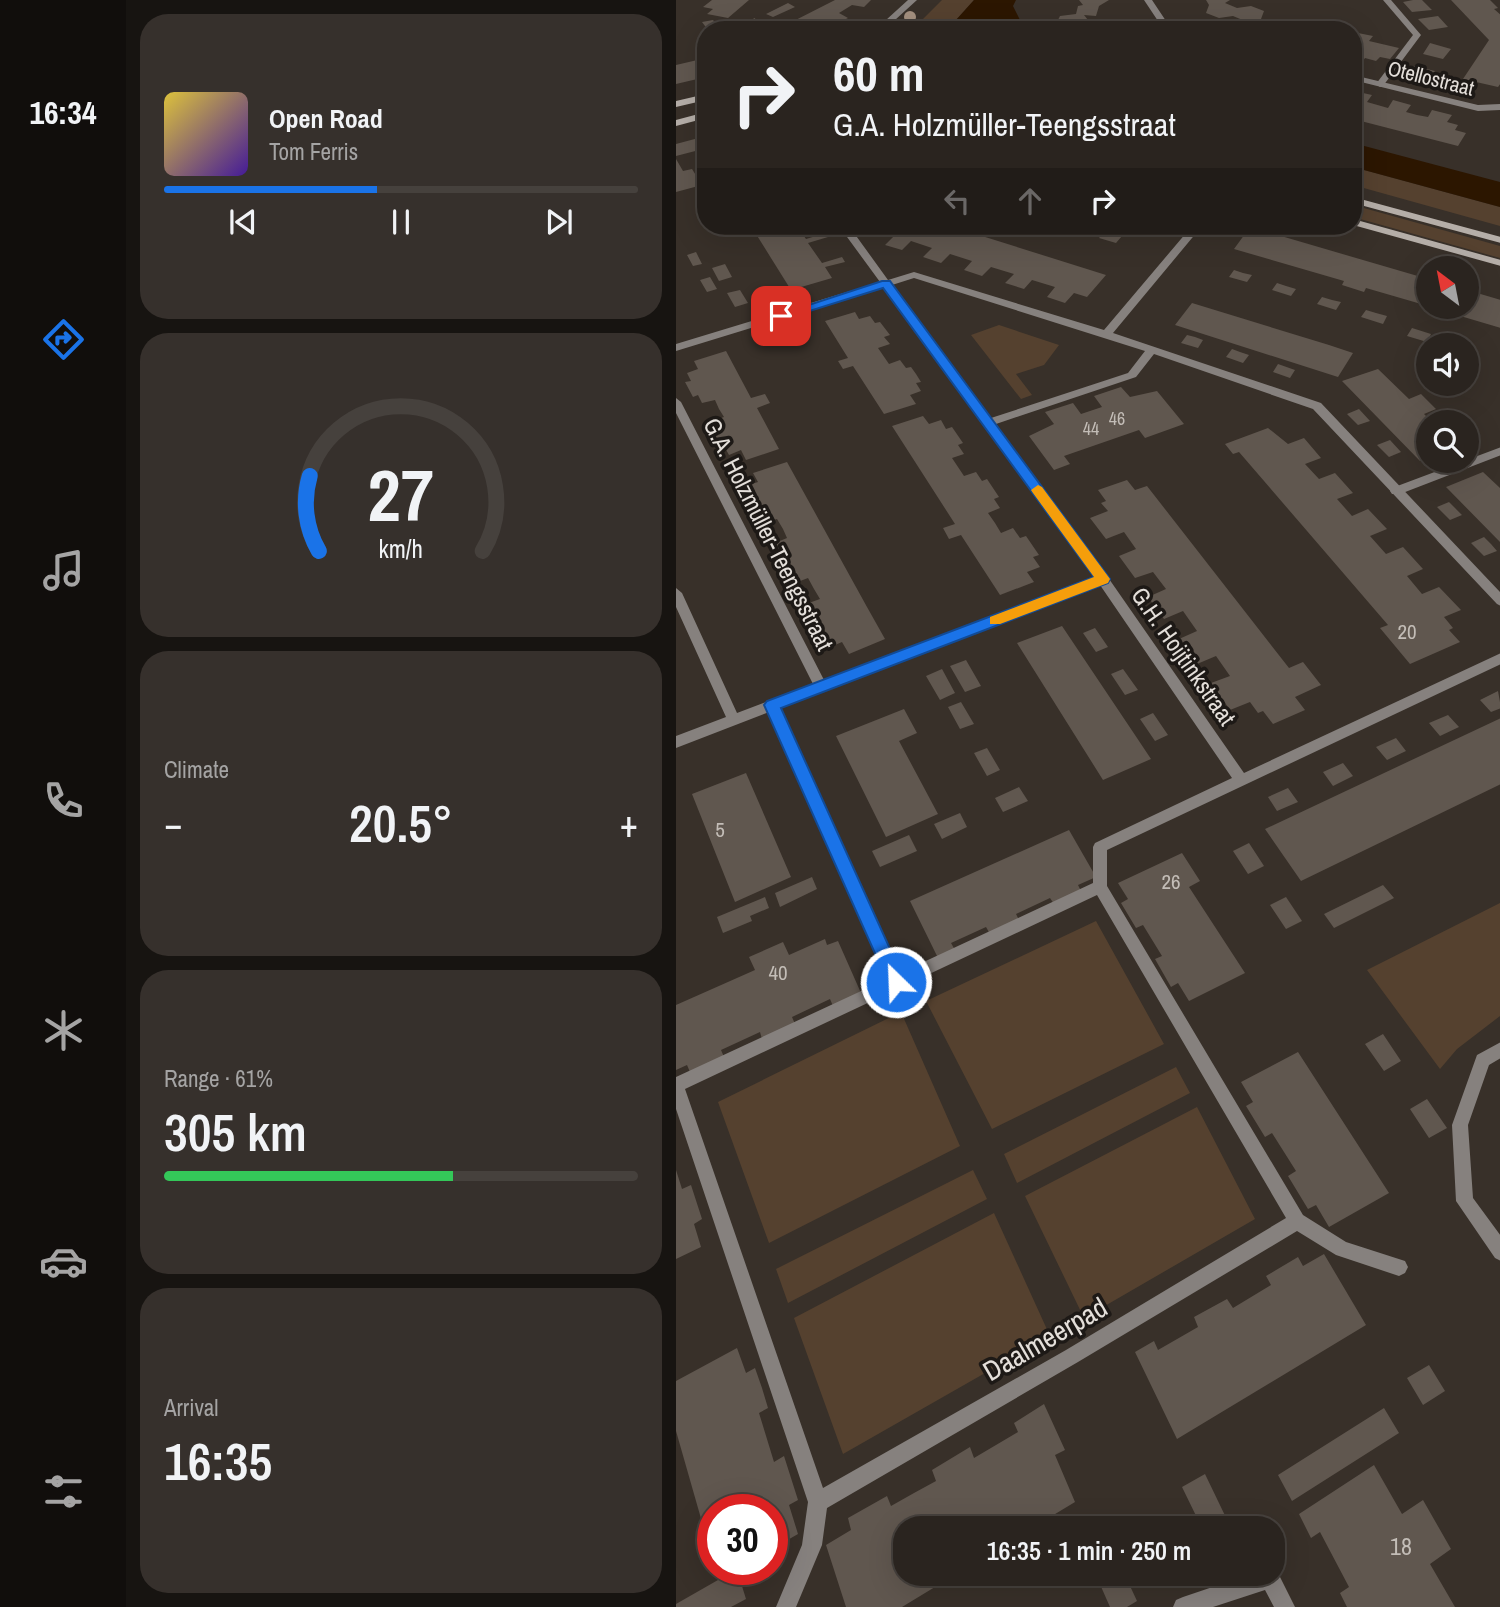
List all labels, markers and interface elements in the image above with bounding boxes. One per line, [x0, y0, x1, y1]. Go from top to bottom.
text: 60 m [833, 40, 925, 106]
icon: right [718, 49, 809, 140]
street label: Otellostraat [1385, 53, 1477, 103]
text: 16:34 [29, 91, 97, 134]
text: Open Road [269, 101, 383, 136]
text: G.A. Holzmüller-Teengsstraat [833, 103, 1176, 146]
text: Tom Ferris [269, 136, 358, 167]
icon: left [938, 182, 976, 220]
icon: ahead [1011, 182, 1049, 220]
icon: right [1084, 182, 1122, 220]
icon: previous [224, 203, 262, 241]
icon: pause [382, 203, 420, 241]
icon: next [540, 203, 578, 241]
north arrow [1416, 256, 1479, 318]
map controls [1416, 256, 1479, 473]
pin [751, 286, 811, 346]
icon: arrive [762, 297, 800, 335]
icon: directions [39, 315, 88, 364]
button: sound [1416, 333, 1479, 396]
house number: 46 [1109, 406, 1125, 431]
button: search [1416, 410, 1479, 473]
street label: G.A. Holzmüller-Teengsstraat [696, 412, 842, 656]
house number: 44 [1083, 416, 1099, 441]
text: 27 [368, 446, 434, 544]
text: km/h [379, 532, 423, 566]
icon: music [39, 546, 88, 595]
street label: G.H. Hoijtinkstraat [1124, 581, 1244, 732]
house number: 20 [1397, 617, 1417, 646]
text: Climate [164, 754, 229, 785]
icon: phone [39, 776, 88, 825]
text: 20.5° [349, 788, 453, 858]
text: − [164, 798, 182, 849]
text: + [620, 798, 638, 849]
house number: 5 [715, 815, 725, 844]
house number: 26 [1161, 867, 1181, 896]
position arrow [859, 945, 933, 1019]
house number: 40 [768, 958, 788, 987]
icon: climate [39, 1006, 88, 1055]
text: Range · 61% [164, 1063, 273, 1094]
text: 305 km [164, 1097, 307, 1167]
icon: car [39, 1237, 88, 1286]
street label: Daalmeerpad [976, 1288, 1114, 1390]
text: Arrival [164, 1392, 219, 1423]
text: 16:35 [164, 1426, 272, 1496]
icon: filters [39, 1467, 88, 1516]
speed limit sign: 30 [697, 1494, 788, 1585]
house number: 18 [1390, 1530, 1412, 1562]
text: 16:35 · 1 min · 250 m [987, 1533, 1191, 1568]

